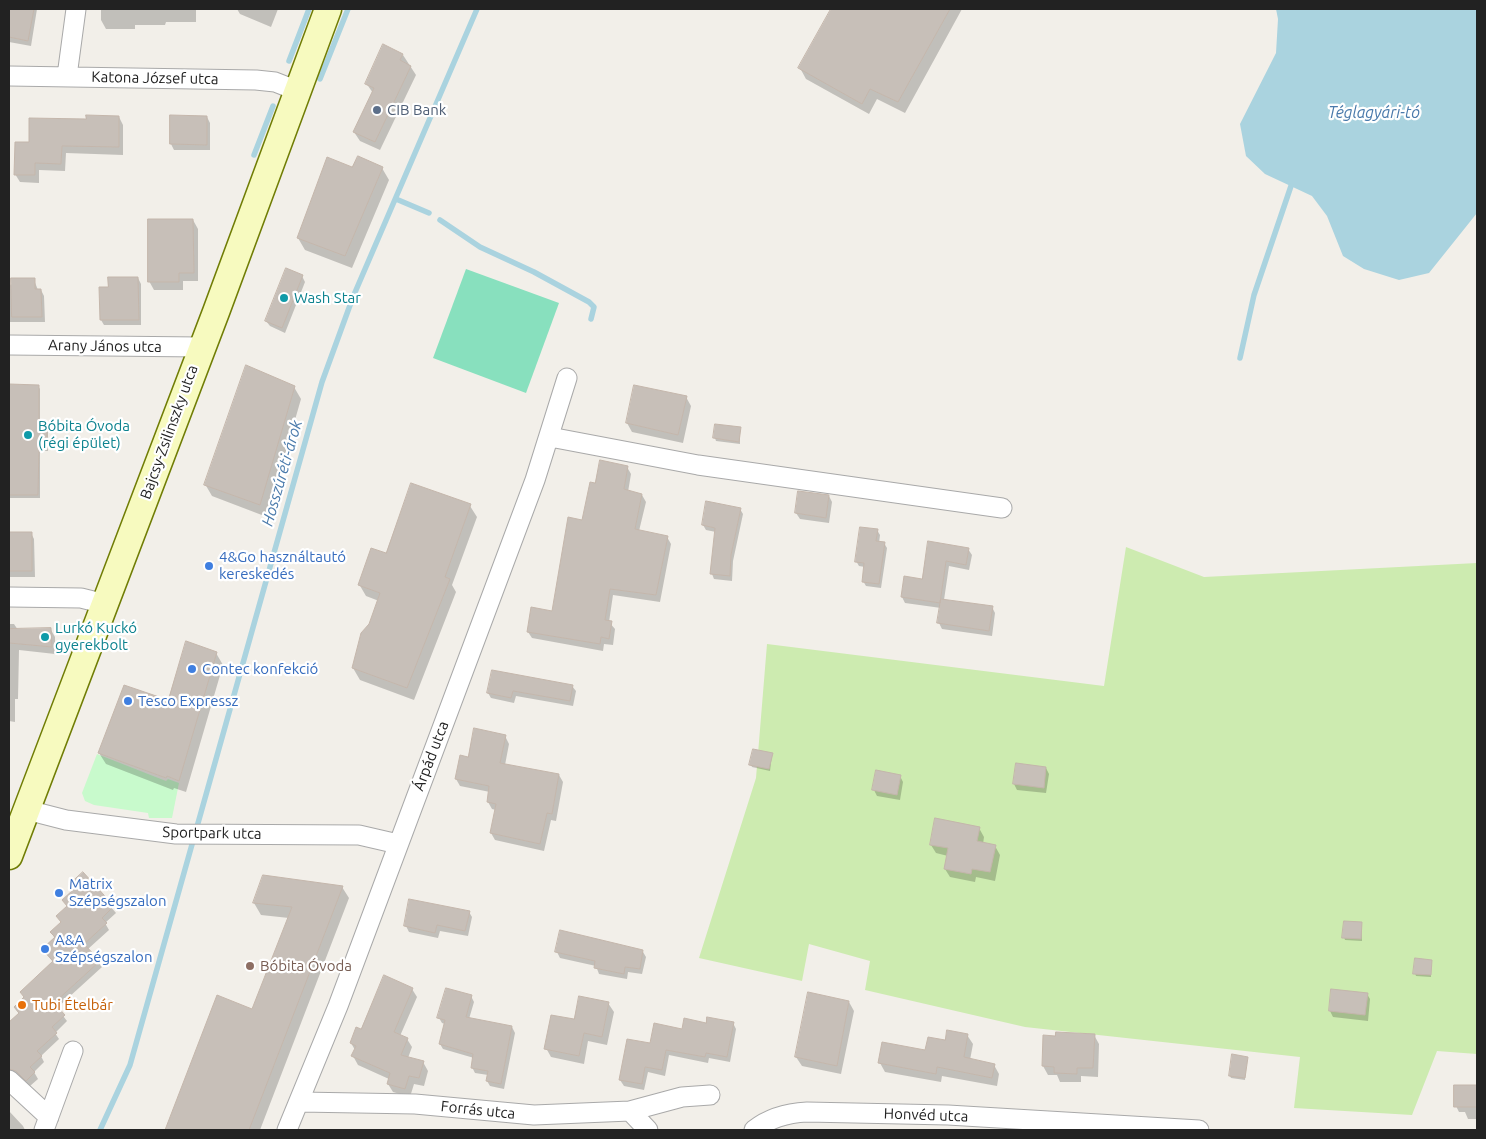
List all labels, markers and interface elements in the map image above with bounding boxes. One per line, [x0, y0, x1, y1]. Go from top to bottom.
street label: Katona József utca [91, 68, 219, 88]
place label: CIB Bank [387, 101, 446, 119]
water label: Téglagyári-tó [1328, 103, 1420, 123]
marker: CIB Bank [371, 104, 383, 116]
place label: Wash Star [294, 289, 361, 307]
marker: Wash Star [278, 292, 290, 304]
street label: Arany János utca [48, 336, 162, 356]
street label: Bajcsy-Zsilinszky utca [136, 362, 202, 502]
place label: Bóbita Óvoda (régi épület) [38, 417, 130, 452]
water label: Hosszúréti-árok [258, 418, 306, 528]
marker: Bóbita Óvoda (régi épület) [22, 429, 34, 441]
place label: 4&Go használtautó kereskedés [219, 548, 346, 583]
marker: 4&Go használtautó kereskedés [203, 560, 215, 572]
place label: Lurkó Kuckó gyerekbolt [55, 619, 137, 654]
marker: Lurkó Kuckó gyerekbolt [39, 631, 51, 643]
place label: Contec konfekció [202, 660, 318, 678]
marker: Contec konfekció [186, 663, 198, 675]
place label: Tesco Expressz [138, 692, 238, 710]
marker: Tesco Expressz [122, 695, 134, 707]
street label: Árpád utca [409, 719, 453, 793]
street label: Sportpark utca [162, 823, 262, 843]
place label: Matrix Szépségszalon [69, 875, 166, 910]
marker: Matrix Szépségszalon [53, 887, 65, 899]
place label: A&A Szépségszalon [55, 931, 152, 966]
marker: A&A Szépségszalon [39, 943, 51, 955]
place label: Bóbita Óvoda [260, 957, 352, 975]
marker: Bóbita Óvoda [244, 960, 256, 972]
place label: Tubi Ételbár [32, 996, 113, 1014]
marker: Tubi Ételbár [16, 999, 28, 1011]
street label: Forrás utca [440, 1097, 516, 1123]
street label: Honvéd utca [883, 1105, 969, 1125]

